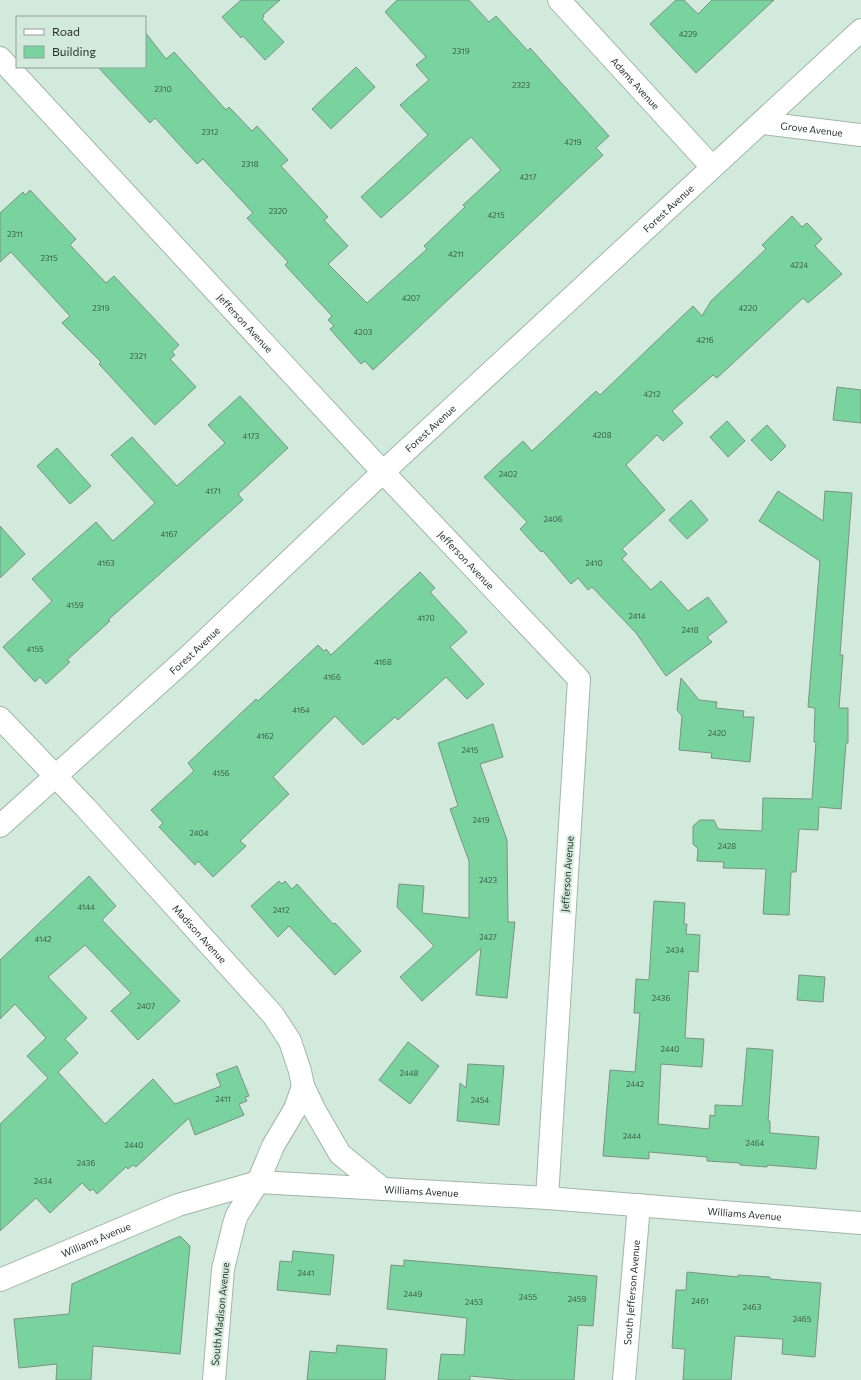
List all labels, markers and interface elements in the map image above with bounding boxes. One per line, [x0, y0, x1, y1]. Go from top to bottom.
legend [16, 16, 146, 68]
text: Road [52, 24, 80, 38]
house number: 4229 [679, 29, 697, 39]
text: Building [52, 44, 96, 58]
house number: 2319 [452, 46, 470, 56]
street label: Adams Avenue [609, 55, 662, 112]
house number: 2323 [512, 80, 530, 90]
house number: 2310 [154, 84, 172, 94]
street label: Grove Avenue [780, 119, 843, 139]
house number: 2312 [202, 127, 219, 137]
house number: 4219 [564, 137, 582, 147]
house number: 2318 [241, 159, 259, 169]
house number: 4217 [520, 172, 536, 182]
street label: Forest Avenue [640, 182, 696, 235]
house number: 2320 [269, 206, 287, 216]
house number: 4215 [487, 210, 505, 220]
house number: 2311 [7, 229, 23, 239]
house number: 4211 [448, 249, 464, 259]
house number: 2315 [40, 253, 58, 263]
house number: 4224 [790, 260, 808, 270]
street label: Jefferson Avenue [215, 291, 275, 355]
house number: 4207 [402, 293, 420, 303]
house number: 2319 [92, 303, 110, 313]
house number: 4220 [739, 303, 757, 313]
house number: 4203 [354, 327, 373, 337]
house number: 4216 [696, 335, 714, 345]
house number: 2321 [130, 351, 146, 361]
house number: 4212 [644, 389, 661, 399]
street label: Forest Avenue [403, 402, 458, 455]
house number: 4208 [592, 430, 612, 440]
house number: 4173 [243, 431, 260, 441]
house number: 2402 [499, 469, 518, 479]
house number: 4171 [205, 486, 221, 496]
house number: 2406 [543, 514, 563, 524]
street label: Jefferson Avenue [436, 528, 497, 592]
house number: 4167 [160, 529, 178, 539]
house number: 4163 [97, 558, 115, 568]
house number: 2410 [585, 558, 603, 568]
house number: 4159 [66, 600, 84, 610]
house number: 2414 [628, 611, 646, 621]
house number: 4170 [417, 613, 435, 623]
street label: Forest Avenue [167, 624, 222, 677]
house number: 2418 [681, 625, 699, 635]
house number: 4155 [26, 644, 44, 654]
house number: 4168 [374, 657, 392, 667]
house number: 4166 [323, 672, 341, 682]
house number: 4164 [292, 705, 310, 715]
house number: 2420 [708, 728, 726, 738]
house number: 4162 [256, 731, 274, 741]
house number: 2415 [462, 745, 479, 755]
house number: 4156 [212, 768, 230, 778]
house number: 2419 [472, 815, 490, 825]
house number: 2404 [189, 828, 209, 838]
street label: Jefferson Avenue [558, 836, 576, 912]
house number: 2428 [718, 841, 736, 851]
house number: 2423 [479, 875, 497, 885]
house number: 4144 [77, 902, 95, 912]
street label: Madison Avenue [170, 902, 229, 966]
house number: 2412 [273, 905, 290, 915]
house number: 2427 [479, 932, 497, 942]
house number: 4142 [34, 934, 52, 944]
house number: 2434 [666, 945, 684, 955]
house number: 2436 [652, 993, 670, 1003]
house number: 2407 [137, 1001, 155, 1011]
house number: 2440 [660, 1044, 680, 1054]
house number: 2448 [400, 1068, 419, 1078]
house number: 2442 [626, 1079, 645, 1089]
house number: 2411 [215, 1094, 231, 1104]
house number: 2454 [471, 1095, 489, 1105]
house number: 2444 [623, 1131, 642, 1141]
house number: 2464 [746, 1138, 765, 1148]
house number: 2440 [124, 1140, 144, 1150]
house number: 2436 [77, 1158, 95, 1168]
house number: 2434 [34, 1176, 52, 1186]
street label: Williams Avenue [384, 1183, 459, 1199]
street label: Williams Avenue [707, 1205, 782, 1223]
street label: Williams Avenue [59, 1220, 132, 1260]
street label: South Jefferson Avenue [621, 1239, 642, 1345]
street label: South Madison Avenue [209, 1262, 231, 1366]
house number: 2441 [297, 1268, 315, 1278]
house number: 2449 [404, 1289, 423, 1299]
house number: 2455 [519, 1292, 538, 1302]
house number: 2459 [568, 1294, 586, 1304]
house number: 2461 [691, 1296, 709, 1306]
house number: 2453 [465, 1297, 484, 1307]
house number: 2463 [743, 1302, 762, 1312]
house number: 2465 [793, 1314, 812, 1324]

